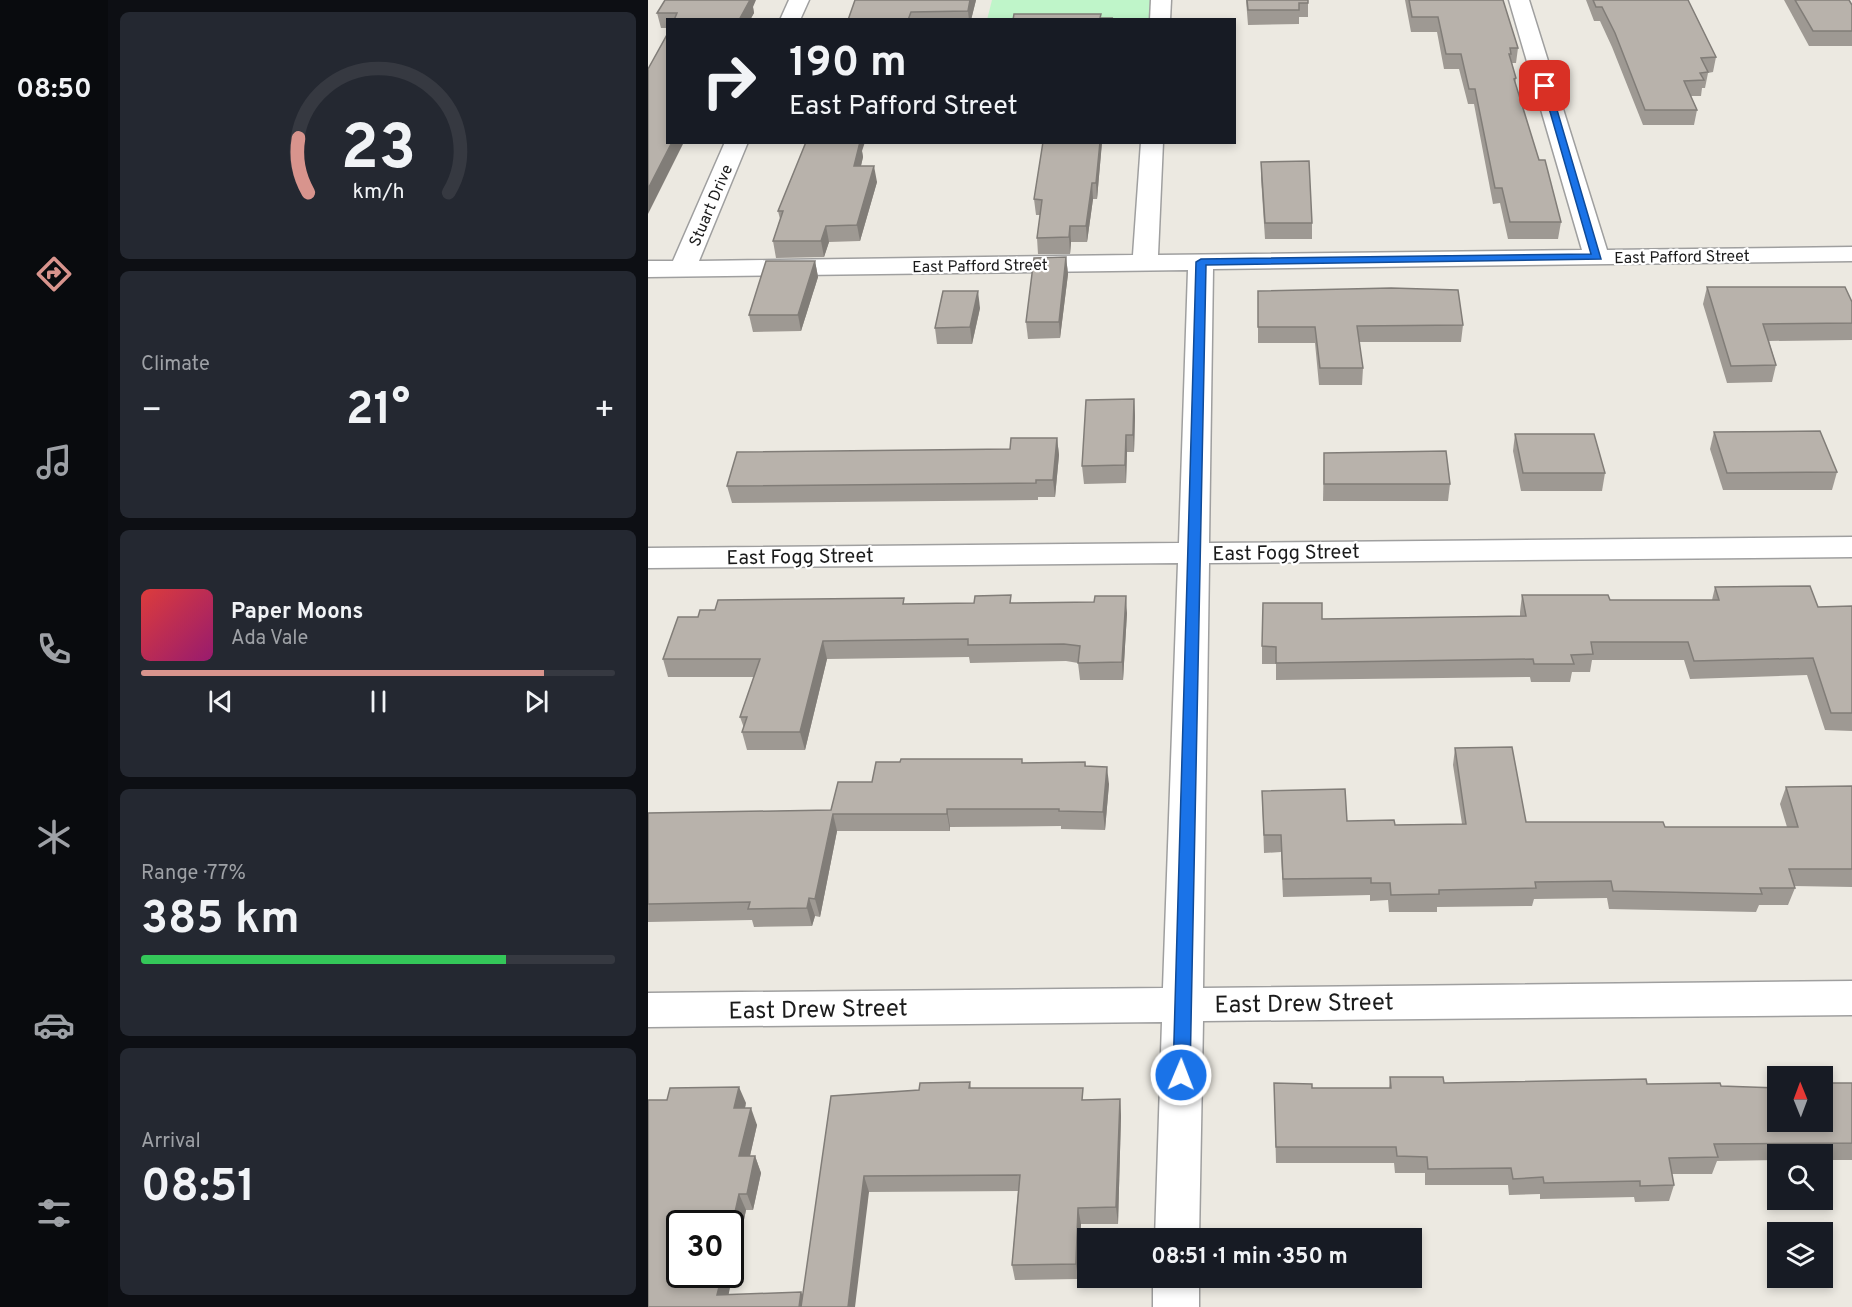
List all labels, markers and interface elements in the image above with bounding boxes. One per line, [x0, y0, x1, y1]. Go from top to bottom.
text: 190 m [789, 38, 907, 91]
icon: right [690, 42, 768, 120]
pin [1519, 60, 1570, 111]
icon: arrive [1528, 69, 1561, 102]
text: 08:50 [16, 73, 92, 107]
text: East Pafford Street [789, 90, 1018, 124]
text: 23 [340, 112, 416, 191]
street label: Stuart Drive [686, 162, 738, 250]
text: km/h [352, 179, 404, 206]
street label: East Pafford Street [1614, 247, 1750, 269]
icon: directions [33, 253, 75, 295]
street label: East Pafford Street [912, 256, 1048, 278]
text: Climate [141, 352, 210, 378]
text: 21° [346, 383, 410, 440]
text: − [141, 391, 162, 433]
text: + [594, 391, 615, 433]
icon: music [33, 441, 75, 483]
street label: East Fogg Street [1212, 540, 1360, 568]
street label: East Fogg Street [726, 544, 874, 572]
text: Paper Moons [231, 599, 363, 626]
text: Ada Vale [231, 626, 308, 652]
icon: phone [33, 628, 75, 670]
icon: previous [204, 685, 237, 718]
icon: pause [362, 685, 395, 718]
icon: next [520, 685, 553, 718]
icon: climate [33, 816, 75, 858]
text: Range · 77% [141, 861, 246, 887]
text: 385 km [141, 892, 300, 949]
street label: East Drew Street [1214, 988, 1394, 1022]
street label: East Drew Street [728, 994, 908, 1028]
icon: car [33, 1004, 75, 1046]
position arrow [1149, 1043, 1213, 1107]
north arrow [1767, 1066, 1833, 1132]
map controls [1767, 1066, 1833, 1288]
text: Arrival [141, 1129, 201, 1155]
button: search [1767, 1144, 1833, 1210]
text: 08:51 [141, 1160, 255, 1217]
icon: filters [33, 1192, 75, 1234]
speed limit sign: 30 [666, 1210, 744, 1288]
button: layers [1767, 1222, 1833, 1288]
text: 08:51 · 1 min · 350 m [1151, 1244, 1348, 1271]

